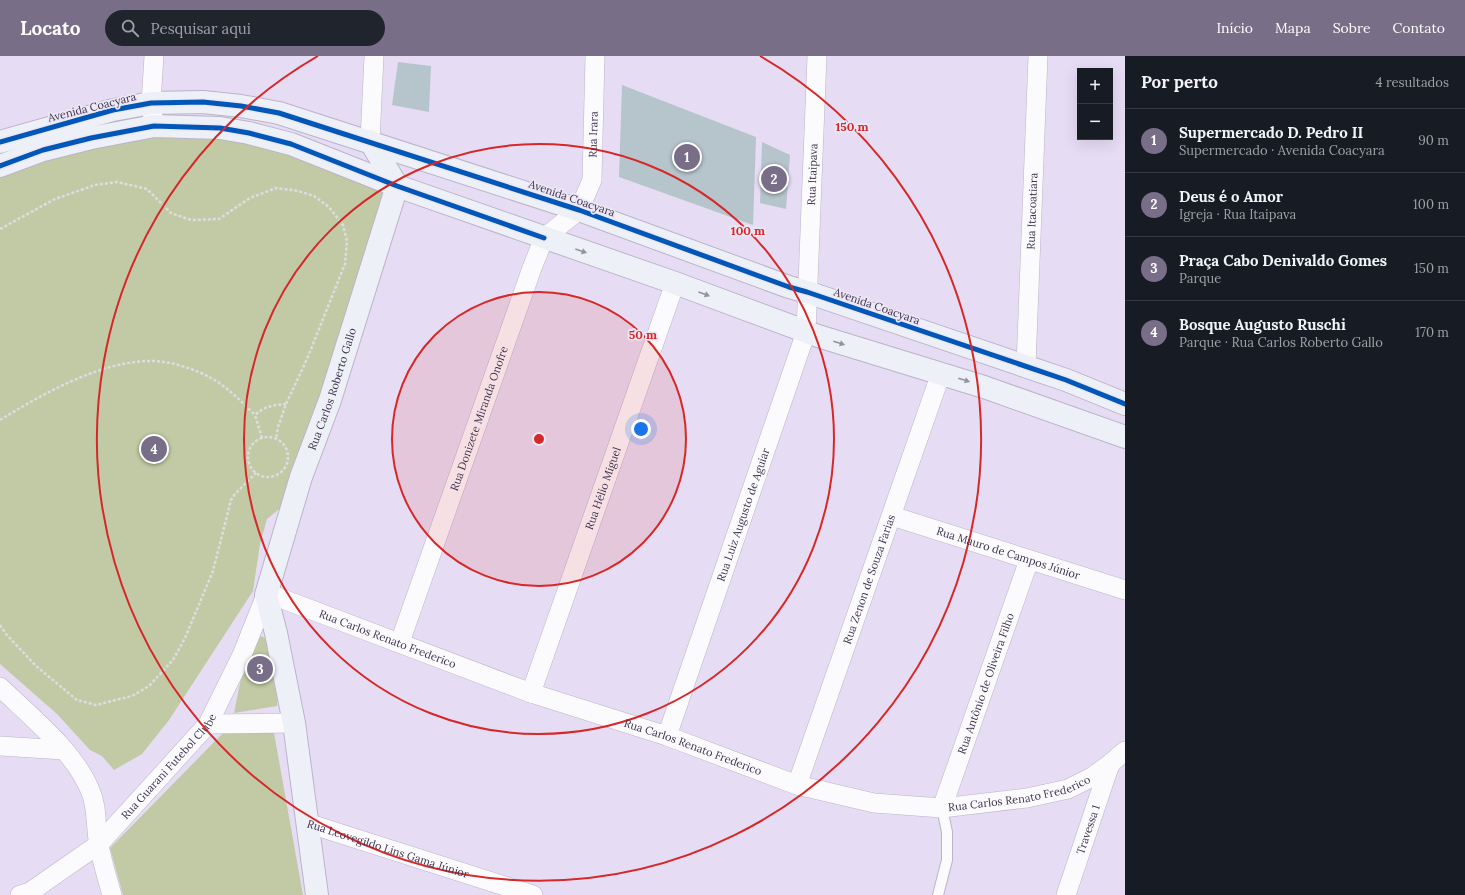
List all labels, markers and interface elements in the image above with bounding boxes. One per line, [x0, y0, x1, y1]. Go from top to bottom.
search box [105, 10, 385, 46]
text: Locato [20, 16, 81, 40]
icon: search [119, 17, 141, 39]
text: Pesquisar aqui [151, 19, 251, 38]
text: Início [1216, 19, 1253, 37]
text: Mapa [1275, 19, 1311, 37]
text: Sobre [1333, 19, 1371, 37]
text: Contato [1393, 19, 1445, 37]
map controls [1077, 68, 1113, 140]
button: + [1077, 68, 1113, 104]
text: Por perto [1141, 71, 1218, 93]
text: 4 resultados [1375, 74, 1449, 91]
street label: Avenida Coacyara [45, 89, 138, 125]
button: − [1077, 104, 1113, 140]
street label: Rua Irara [586, 111, 601, 158]
text: 150 m [835, 119, 869, 134]
text: Supermercado D. Pedro II [1179, 123, 1363, 142]
text: 1 [1151, 132, 1157, 149]
text: 90 m [1418, 132, 1449, 149]
pin: 1 [674, 142, 700, 172]
text: Supermercado · Avenida Coacyara [1179, 142, 1385, 159]
street label: Rua Itaipava [804, 143, 821, 206]
pin: 2 [761, 164, 787, 194]
street label: Rua Itacoatiara [1024, 172, 1040, 250]
street label: Avenida Coacyara [526, 176, 617, 219]
text: Deus é o Amor [1179, 187, 1283, 206]
text: 2 [1151, 196, 1157, 213]
text: 100 m [1413, 196, 1449, 213]
text: Igreja · Rua Itaipava [1179, 206, 1296, 223]
text: 100 m [731, 223, 765, 238]
one-way arrow [575, 248, 587, 254]
text: Praça Cabo Denivaldo Gomes [1179, 251, 1387, 270]
text: 3 [1150, 260, 1158, 277]
text: 150 m [1414, 260, 1449, 277]
text: Parque [1179, 270, 1221, 287]
street label: Avenida Coacyara [831, 284, 922, 327]
one-way arrow [698, 291, 710, 297]
text: Bosque Augusto Ruschi [1179, 315, 1346, 334]
text: 4 [1150, 324, 1158, 341]
text: 170 m [1415, 324, 1449, 341]
street label: Rua Carlos Roberto Gallo [305, 326, 359, 452]
text: 50 m [629, 327, 657, 342]
text: Parque · Rua Carlos Roberto Gallo [1179, 334, 1383, 351]
one-way arrow [834, 340, 846, 346]
street label: Rua Donizete Miranda Onofre [447, 344, 511, 493]
one-way arrow [958, 377, 970, 383]
your location [631, 419, 651, 439]
centre of rings [532, 432, 546, 446]
pin: 4 [141, 434, 167, 464]
street label: Rua Hélio Miguel [582, 445, 624, 531]
street label: Rua Luiz Augusto de Aguiar [714, 446, 773, 583]
street label: Rua Zenon de Souza Farias [840, 513, 898, 646]
street label: Rua Mauro de Campos Júnior [935, 524, 1082, 582]
street label: Rua Carlos Renato Frederico [317, 606, 458, 671]
street label: Rua Antônio de Oliveira Filho [954, 611, 1017, 756]
pin: 3 [247, 654, 273, 684]
street label: Rua Guarani Futebol Clube [118, 711, 219, 822]
street label: Rua Carlos Renato Frederico [622, 716, 764, 778]
street label: Rua Carlos Renato Frederico [947, 772, 1093, 814]
street label: Travessa 1 [1073, 803, 1103, 856]
street label: Rua Leovegildo Lins Gama Júnior [305, 816, 471, 881]

